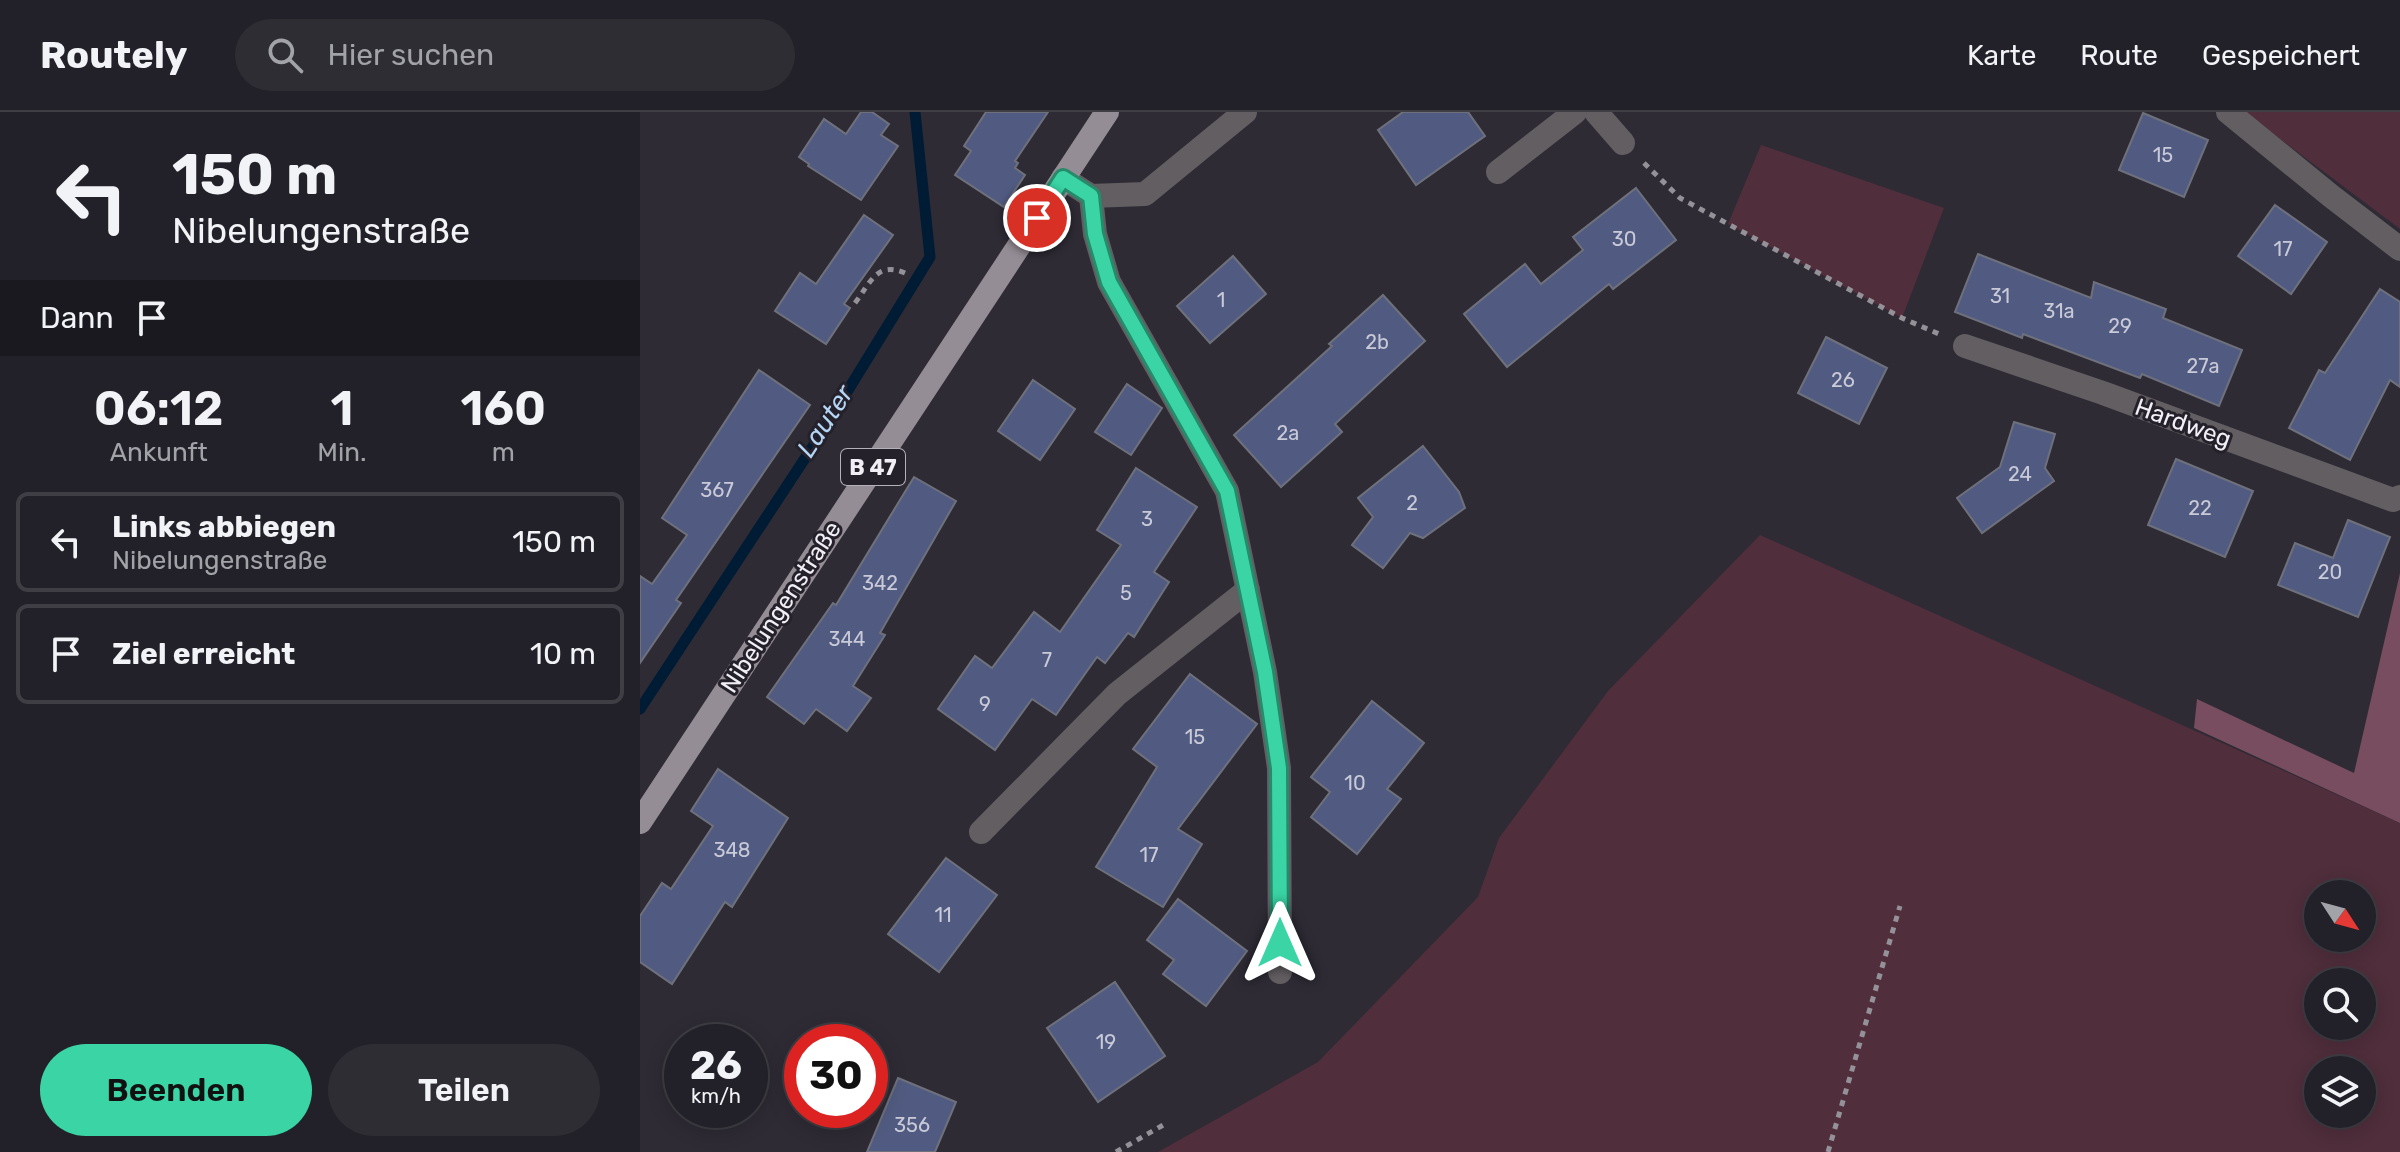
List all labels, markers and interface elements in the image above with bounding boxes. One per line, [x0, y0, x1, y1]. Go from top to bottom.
search box [235, 19, 795, 91]
text: Routely [40, 32, 187, 78]
icon: search [263, 33, 307, 77]
text: Hier suchen [327, 37, 494, 73]
text: Karte [1967, 39, 2036, 72]
text: Route [2080, 39, 2158, 72]
text: Gespeichert [2202, 39, 2360, 72]
text: 150 m [172, 142, 337, 208]
house number: 15 [2153, 143, 2173, 167]
icon: left [40, 144, 144, 248]
pin [1003, 184, 1071, 252]
icon: arrive [1015, 196, 1059, 240]
text: Nibelungenstraße [172, 209, 470, 252]
house number: 30 [1612, 227, 1636, 251]
house number: 17 [2274, 237, 2292, 261]
house number: 31 [1990, 284, 2010, 308]
house number: 1 [1217, 288, 1225, 312]
icon: arrive [130, 296, 174, 340]
house number: 31a [2043, 299, 2075, 323]
text: Dann [40, 300, 114, 336]
house number: 29 [2108, 314, 2132, 338]
house number: 2b [1365, 330, 1389, 354]
house number: 27a [2186, 354, 2220, 378]
house number: 26 [1831, 368, 1855, 392]
water label: Lauter [791, 378, 861, 463]
text: 06:12 [94, 380, 224, 437]
text: 1 [330, 380, 353, 437]
text: 160 [460, 380, 546, 437]
street label: Hardweg [2131, 393, 2235, 453]
house number: 2a [1277, 421, 1299, 445]
text: Ankunft [110, 437, 208, 468]
text: Min. [317, 437, 367, 468]
text: m [492, 437, 515, 468]
road number: B 47 [841, 449, 905, 485]
house number: 24 [2008, 462, 2032, 486]
house number: 367 [700, 478, 734, 502]
house number: 2 [1406, 491, 1418, 515]
house number: 22 [2188, 496, 2212, 520]
house number: 3 [1141, 507, 1153, 531]
text: Links abbiegen [112, 509, 336, 545]
street label: Nibelungenstraße [715, 516, 847, 698]
icon: left [44, 520, 88, 564]
text: 150 m [512, 524, 596, 560]
text: Nibelungenstraße [112, 545, 327, 576]
house number: 20 [2318, 560, 2342, 584]
house number: 342 [862, 571, 898, 595]
house number: 5 [1120, 581, 1132, 605]
house number: 344 [829, 627, 865, 651]
icon: arrive [44, 632, 88, 676]
text: Ziel erreicht [112, 636, 295, 672]
text: 10 m [530, 636, 596, 672]
house number: 7 [1042, 648, 1052, 672]
house number: 9 [979, 692, 991, 716]
house number: 15 [1185, 725, 1205, 749]
house number: 10 [1344, 771, 1366, 795]
house number: 348 [713, 838, 751, 862]
house number: 17 [1140, 843, 1158, 867]
north arrow [2304, 880, 2376, 952]
map controls [2304, 880, 2376, 1128]
position arrow [1238, 901, 1322, 985]
house number: 11 [934, 903, 952, 927]
button: search [2304, 968, 2376, 1040]
speed limit sign: 30 [784, 1024, 888, 1128]
house number: 19 [1096, 1030, 1116, 1054]
text: 26 [690, 1042, 742, 1089]
button: Beenden [40, 1044, 312, 1136]
button: Teilen [328, 1044, 600, 1136]
button: layers [2304, 1056, 2376, 1128]
text: km/h [691, 1084, 741, 1108]
house number: 356 [894, 1113, 930, 1137]

